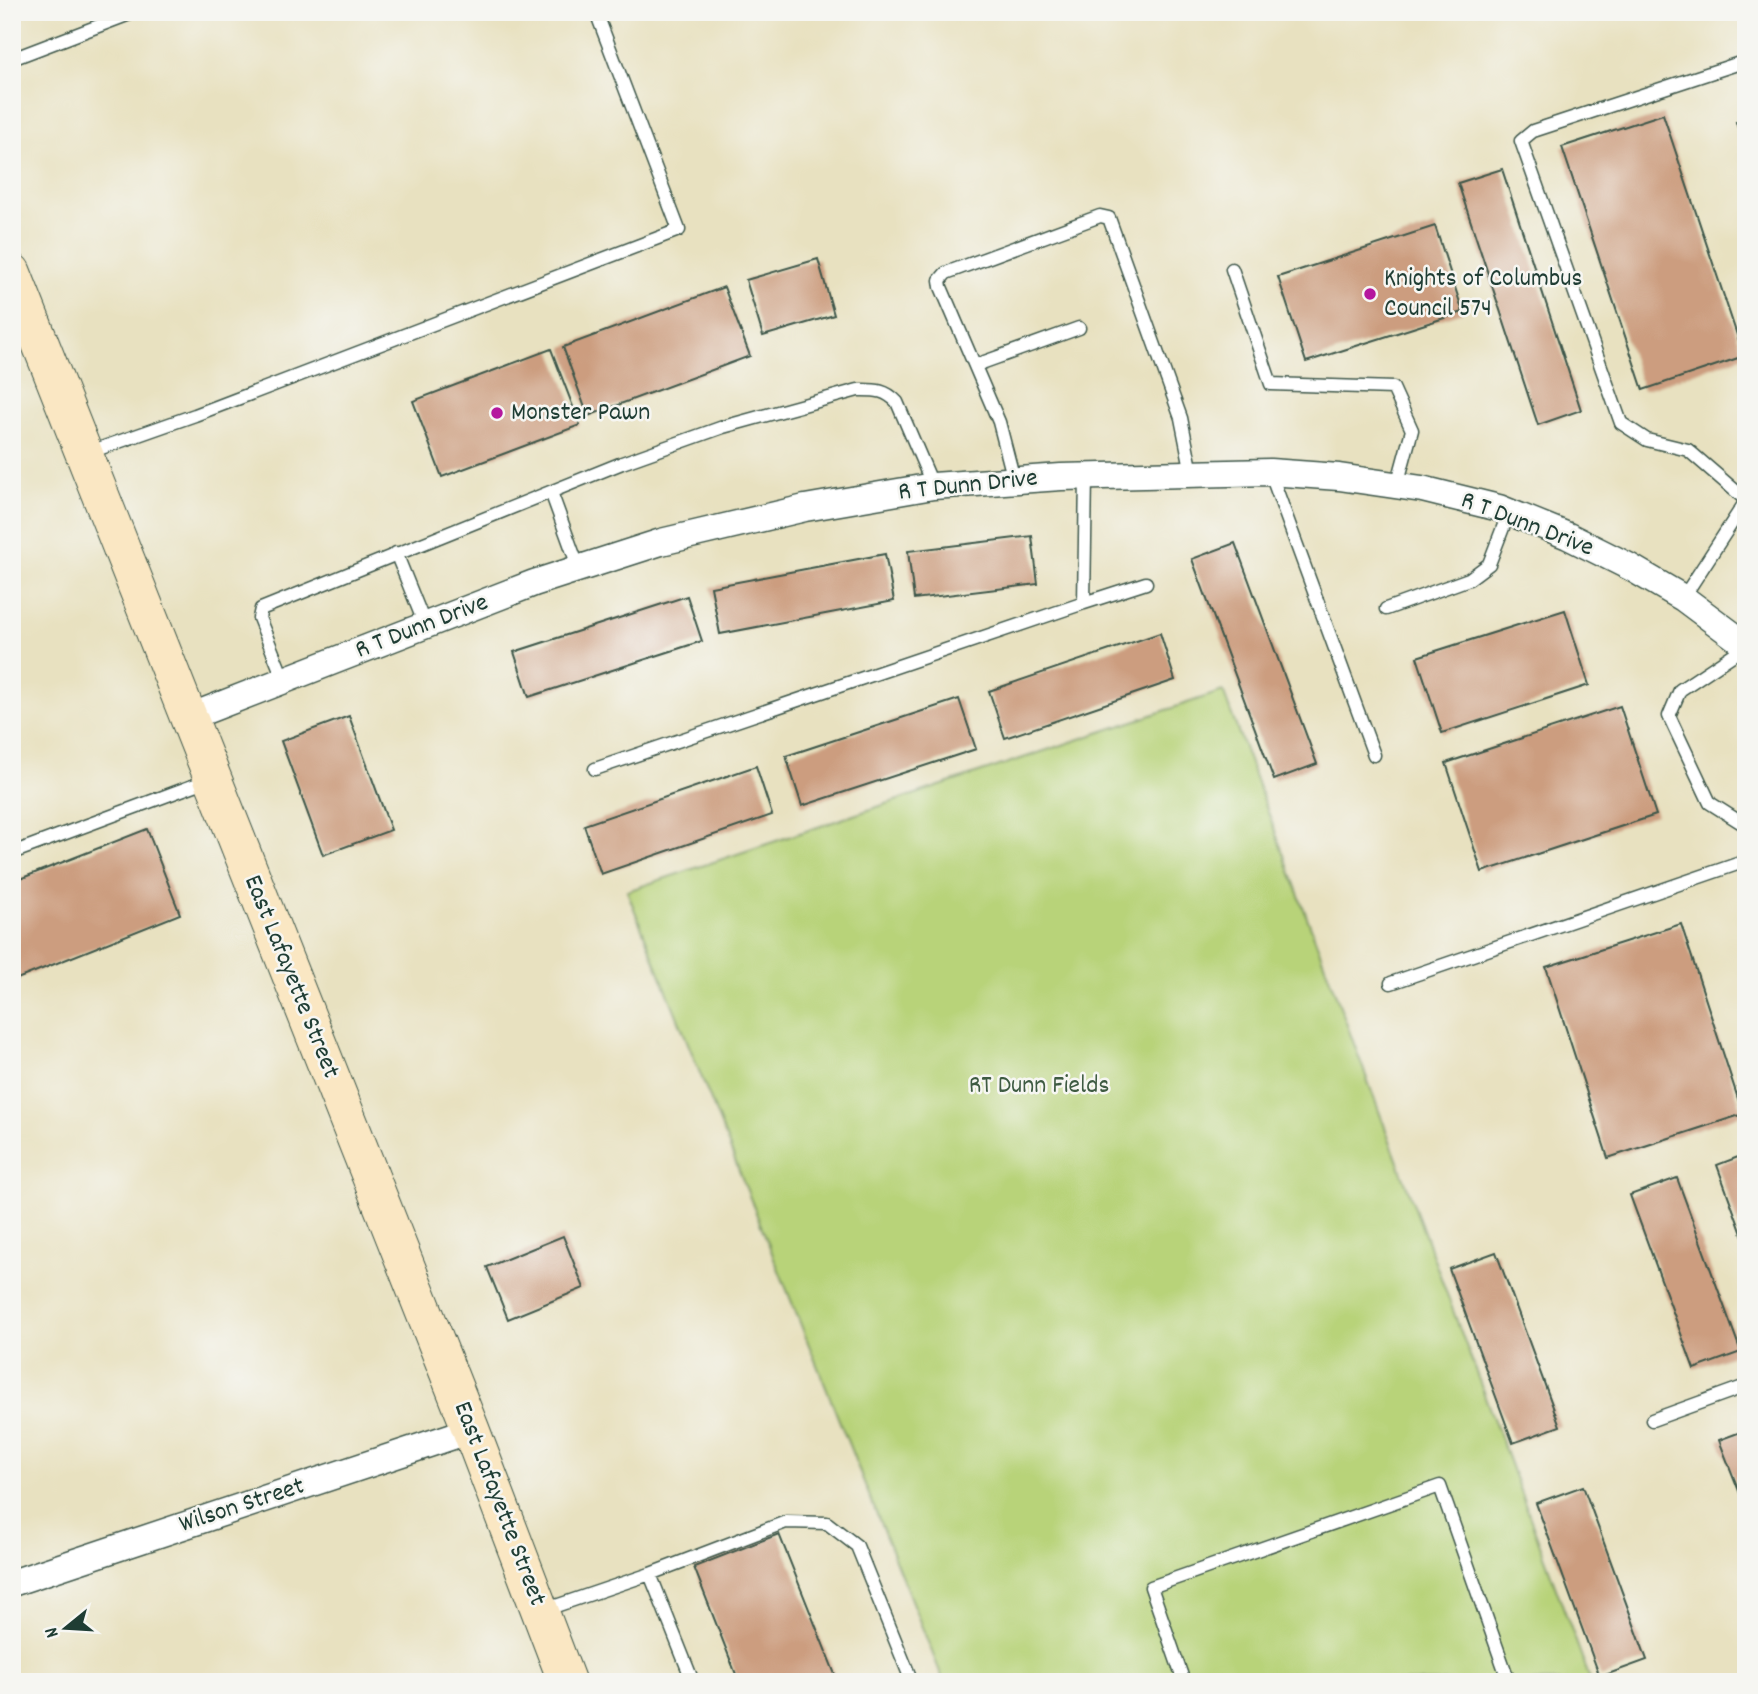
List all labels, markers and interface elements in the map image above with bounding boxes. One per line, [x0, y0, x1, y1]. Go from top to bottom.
place label: Knights of Columbus Council 574 [1384, 261, 1582, 328]
marker: Knights of Columbus Council 574 [1362, 286, 1378, 302]
place label: Monster Pawn [511, 395, 650, 432]
marker: Monster Pawn [489, 405, 505, 421]
street label: R T Dunn Drive [897, 460, 1039, 512]
street label: R T Dunn Drive [1455, 483, 1599, 567]
street label: R T Dunn Drive [350, 585, 494, 669]
street label: East Lafayette Street [233, 870, 349, 1085]
park label: RT Dunn Fields [969, 1068, 1109, 1105]
street label: East Lafayette Street [443, 1396, 555, 1612]
street label: Wilson Street [175, 1468, 310, 1544]
north arrow [32, 1592, 102, 1662]
text: N [39, 1624, 67, 1641]

